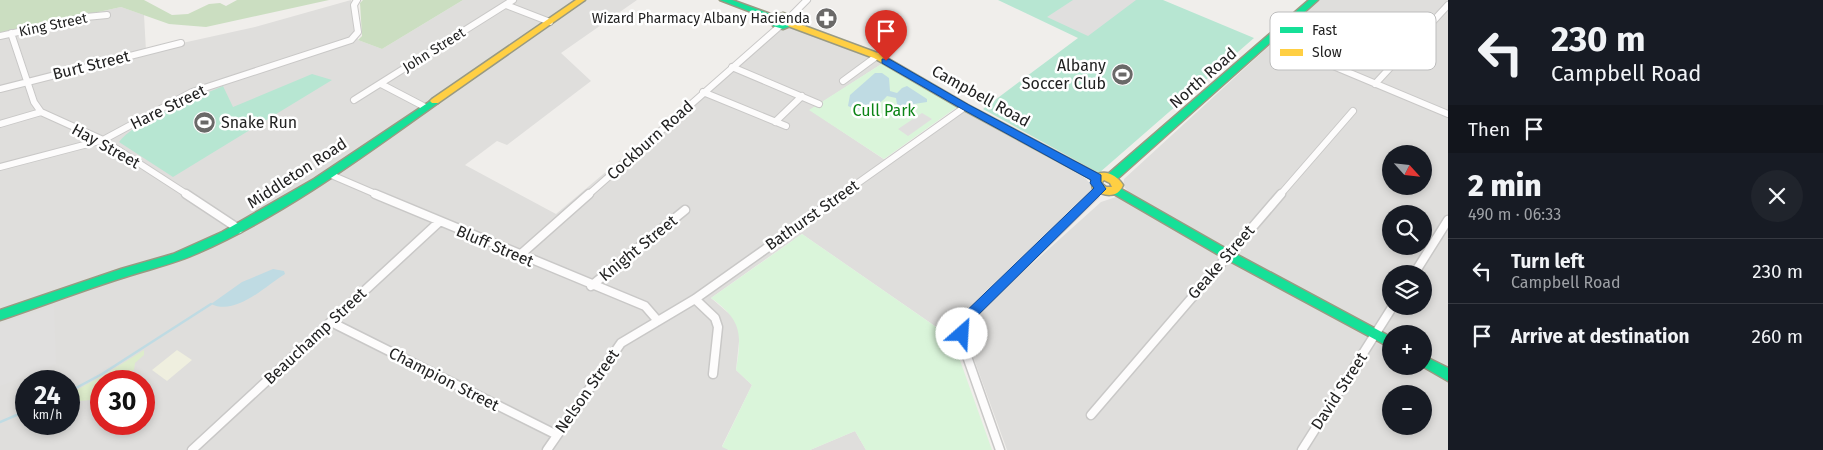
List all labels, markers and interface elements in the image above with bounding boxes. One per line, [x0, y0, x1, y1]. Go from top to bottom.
pharmacy icon: Wizard Pharmacy Albany Hacienda [814, 6, 838, 30]
street label: King Street [17, 9, 90, 41]
place label: Wizard Pharmacy Albany Hacienda [592, 10, 810, 27]
pin [865, 10, 907, 61]
legend [1270, 12, 1436, 70]
icon: arrive [872, 17, 900, 45]
text: 230 m [1551, 18, 1645, 60]
icon: left [1468, 20, 1533, 85]
text: Fast [1312, 22, 1338, 39]
street label: John Street [400, 24, 469, 76]
street label: North Road [1166, 44, 1240, 112]
text: Slow [1312, 44, 1342, 61]
street label: Burt Street [51, 46, 132, 84]
place label: Albany Soccer Club [1022, 56, 1106, 93]
text: Campbell Road [1551, 60, 1702, 87]
street label: Campbell Road [929, 61, 1033, 131]
sports icon: Albany Soccer Club [1110, 62, 1134, 86]
street label: Hare Street [127, 80, 209, 133]
street label: Cockburn Road [603, 96, 697, 184]
park label: Cull Park [852, 101, 916, 120]
sports icon: Snake Run [193, 110, 217, 134]
place label: Snake Run [221, 113, 297, 132]
icon: arrive [1520, 115, 1548, 143]
text: Then [1468, 118, 1510, 141]
street label: Hay Street [69, 120, 144, 173]
street label: Middleton Road [244, 134, 350, 212]
north arrow [1382, 145, 1432, 195]
map controls [1382, 145, 1432, 435]
text: 2 min [1468, 168, 1541, 204]
button: close [1751, 170, 1803, 222]
street label: Bathurst Street [762, 176, 863, 254]
button: search [1382, 205, 1432, 255]
text: 490 m · 06:33 [1468, 205, 1561, 224]
street label: Knight Street [595, 211, 681, 285]
street label: Bluff Street [453, 221, 537, 271]
street label: Geake Street [1184, 221, 1258, 303]
text: Turn left [1511, 250, 1585, 273]
icon: left [1468, 257, 1496, 285]
text: 230 m [1752, 260, 1803, 283]
button: layers [1382, 265, 1432, 315]
text: Campbell Road [1511, 273, 1620, 292]
street label: Beauchamp Street [260, 284, 370, 388]
position arrow [935, 307, 987, 359]
icon: arrive [1468, 322, 1496, 350]
button: + [1382, 325, 1432, 375]
text: Arrive at destination [1511, 325, 1690, 348]
text: 260 m [1752, 325, 1803, 348]
street label: Champion Street [386, 343, 502, 415]
street label: Nelson Street [551, 345, 623, 437]
street label: David Street [1307, 349, 1371, 433]
speed limit sign: 30 [90, 370, 155, 435]
text: 24 [34, 381, 61, 411]
button: − [1382, 385, 1432, 435]
text: km/h [33, 408, 62, 422]

